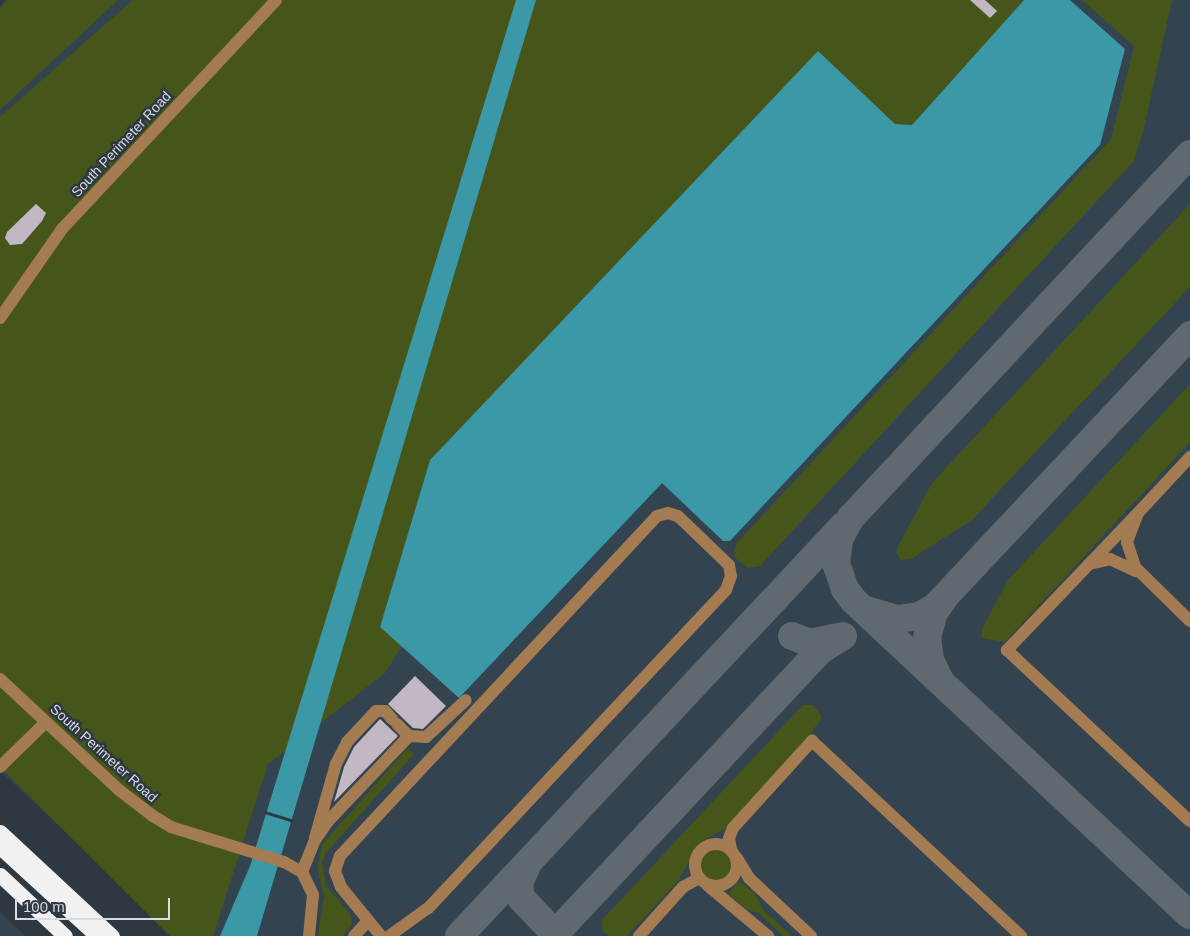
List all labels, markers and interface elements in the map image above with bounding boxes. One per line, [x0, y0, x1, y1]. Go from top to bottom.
street label: South Perimeter Road [68, 88, 174, 200]
street label: South Perimeter Road [47, 700, 161, 806]
scale bar [18, 888, 172, 920]
text: 100 m [23, 898, 65, 915]

